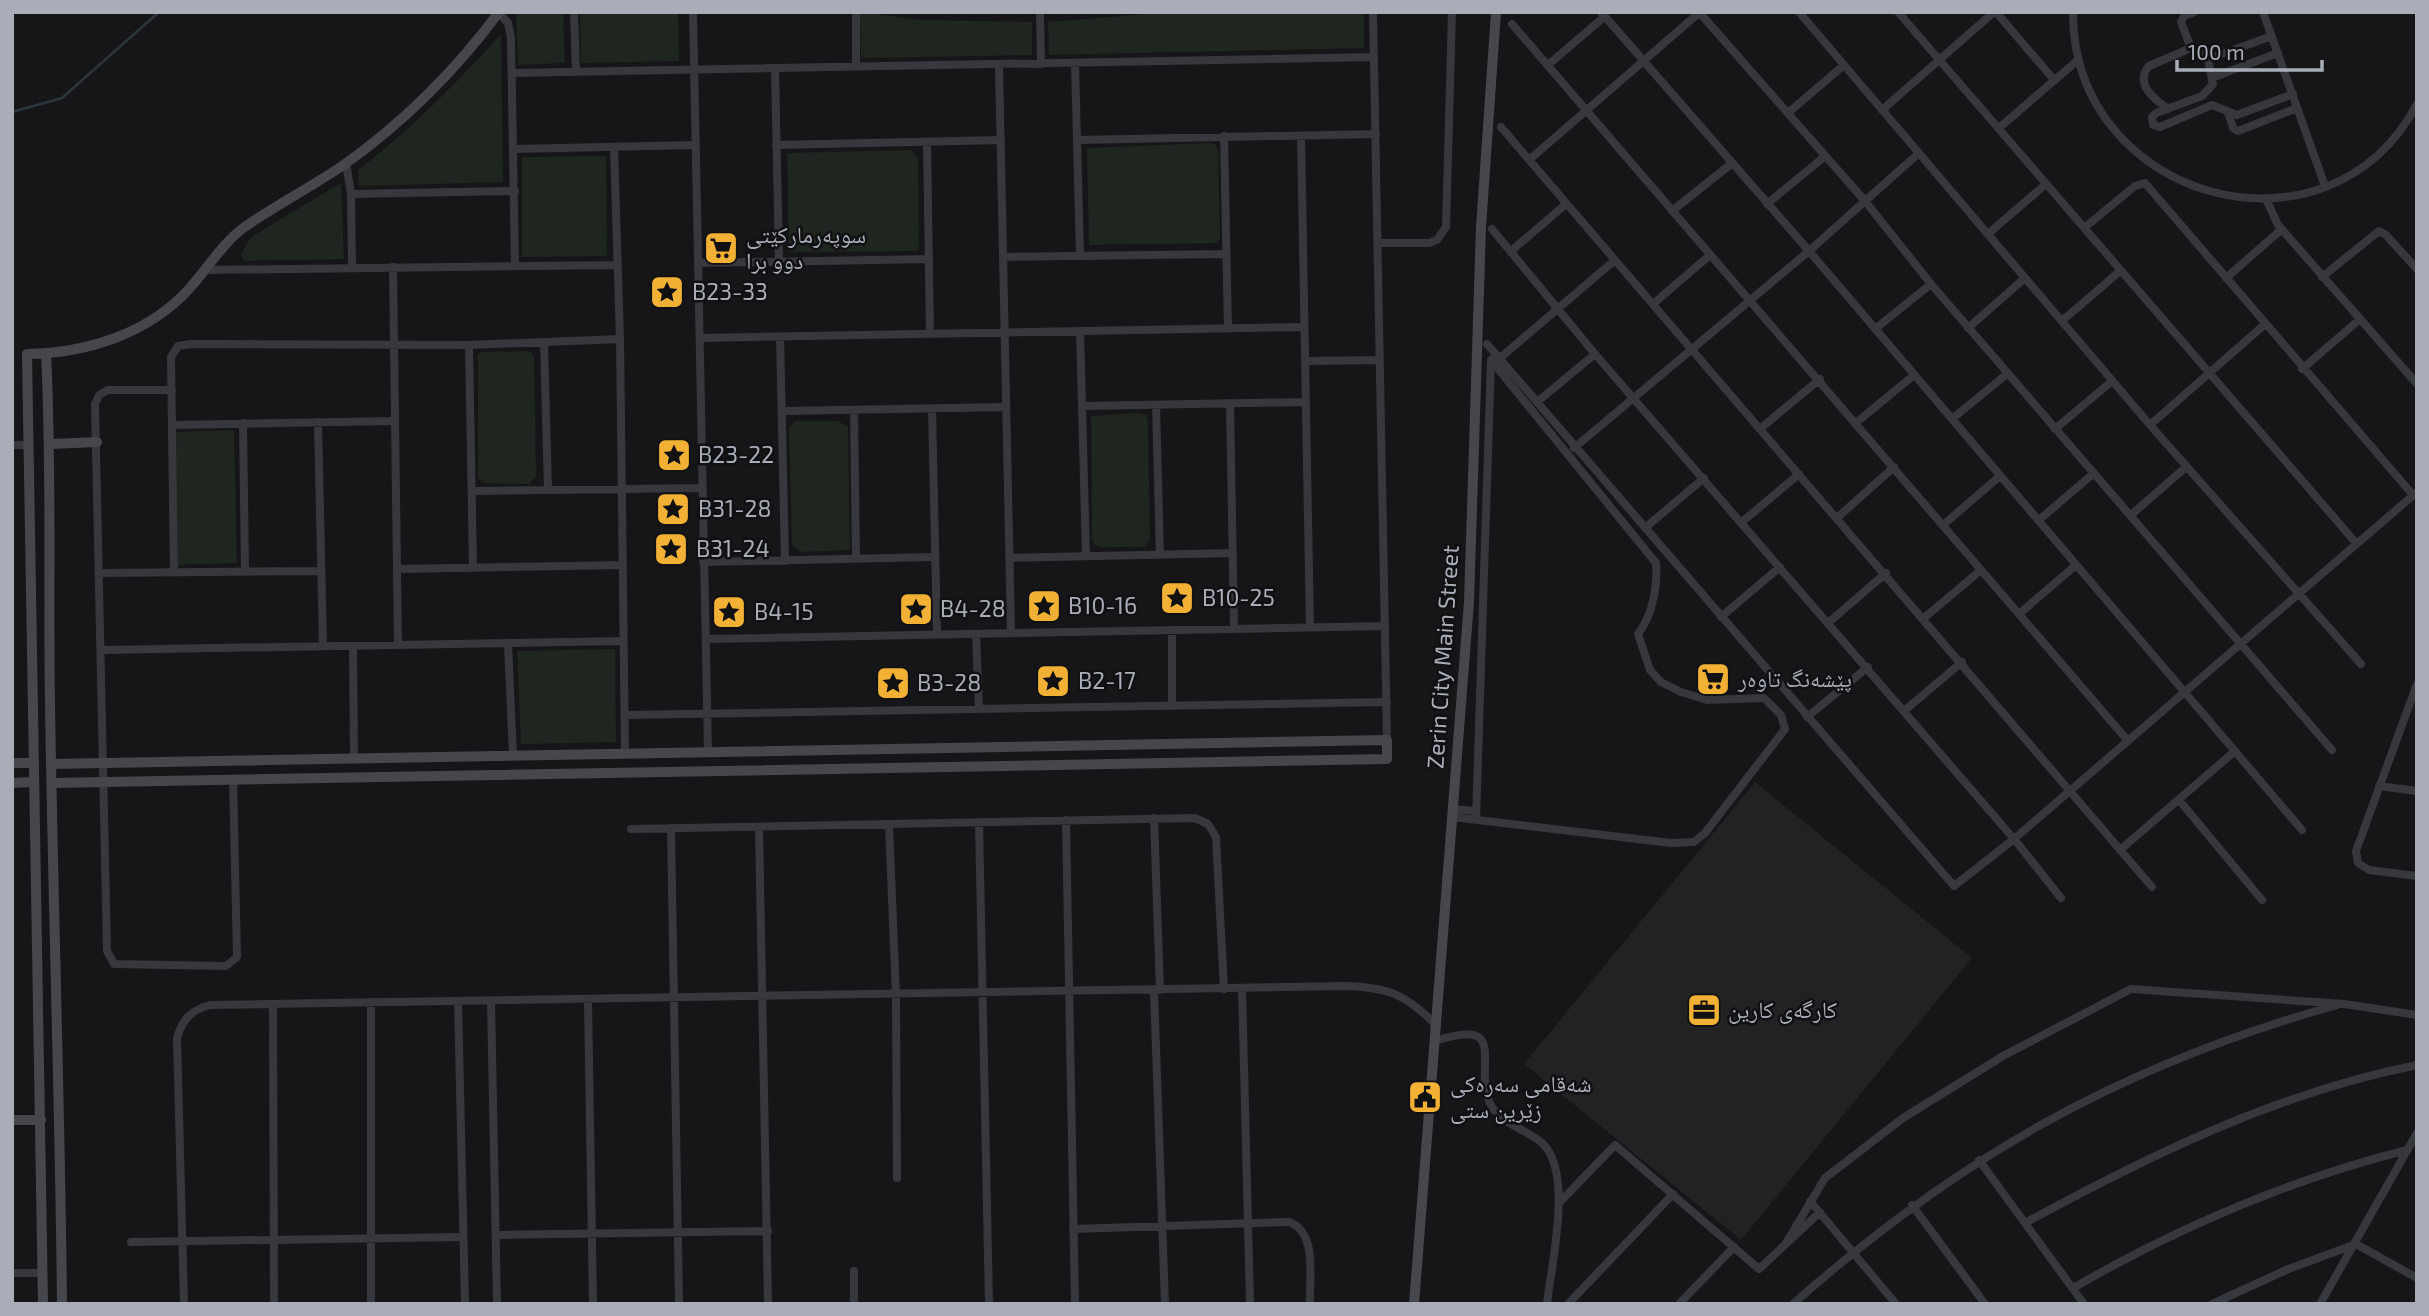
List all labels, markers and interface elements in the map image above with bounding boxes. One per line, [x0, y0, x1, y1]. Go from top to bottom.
scale bar [2177, 28, 2322, 72]
text: 100 m [2188, 39, 2245, 64]
place label: سوپەرمارکێتی دوو برا [746, 220, 866, 275]
supermarket icon: سوپەرمارکێتی دوو برا [702, 229, 740, 267]
place icon: B23-33 [648, 273, 686, 311]
place label: B23-33 [692, 277, 768, 305]
place icon: B23-22 [655, 436, 693, 474]
place label: B23-22 [698, 440, 774, 468]
place icon: B31-28 [654, 490, 692, 528]
place label: B31-28 [698, 494, 771, 522]
place icon: B31-24 [652, 530, 690, 568]
place label: B31-24 [696, 534, 770, 562]
street label: Zerin City Main Street [1420, 544, 1464, 770]
place icon: B10-25 [1158, 579, 1196, 617]
place label: B10-25 [1202, 583, 1275, 611]
place icon: B10-16 [1025, 587, 1063, 625]
place icon: B4-28 [897, 590, 935, 628]
place label: B10-16 [1068, 591, 1137, 619]
place icon: B4-15 [710, 593, 748, 631]
place label: B4-28 [940, 594, 1006, 622]
place label: B4-15 [754, 597, 813, 625]
supermarket icon: پێشەنگ تاوەر [1694, 660, 1732, 698]
place icon: B2-17 [1034, 662, 1072, 700]
place icon: B3-28 [874, 664, 912, 702]
place label: پێشەنگ تاوەر [1737, 664, 1852, 693]
place label: B2-17 [1078, 666, 1136, 694]
place label: B3-28 [917, 668, 981, 696]
office icon: کارگەی کارین [1685, 991, 1723, 1029]
place label: کارگەی کارین [1728, 995, 1838, 1024]
place label: شەقامی سەرەکی زێرین ستی [1450, 1069, 1592, 1124]
public building icon: شەقامی سەرەکی زێرین ستی [1406, 1078, 1444, 1116]

